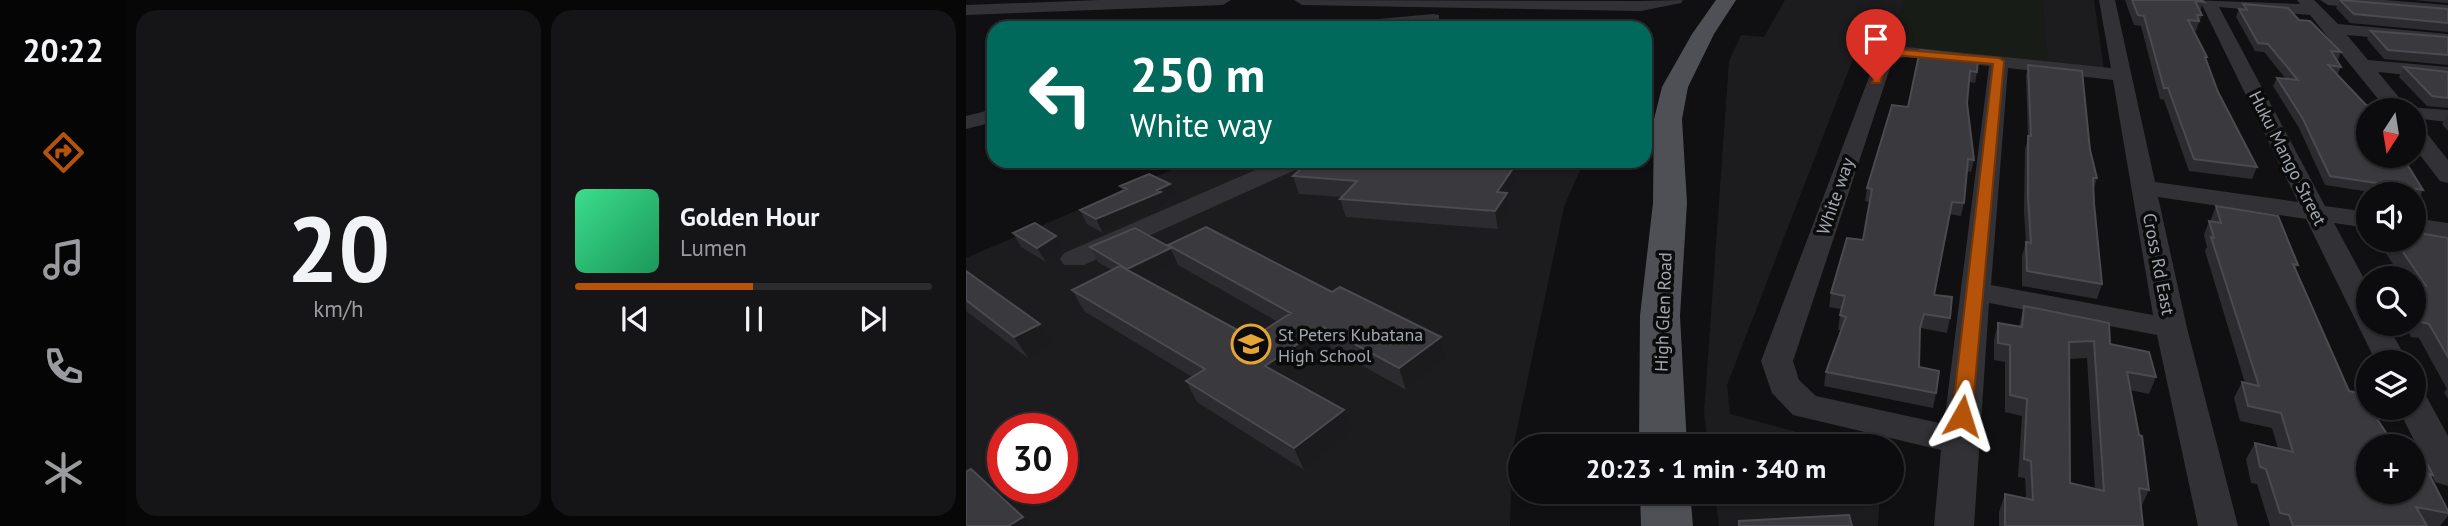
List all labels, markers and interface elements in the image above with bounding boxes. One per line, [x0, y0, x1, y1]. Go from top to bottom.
pin [1846, 9, 1906, 81]
icon: arrive [1857, 20, 1895, 58]
text: 20:22 [22, 29, 104, 71]
text: 250 m [1130, 42, 1265, 106]
icon: left [1015, 49, 1106, 140]
street label: Huku Mango Street [2244, 87, 2332, 229]
north arrow [2356, 98, 2426, 168]
map controls [2356, 98, 2426, 504]
text: White way [1130, 104, 1272, 146]
icon: directions [39, 128, 88, 177]
street label: White way [1811, 154, 1859, 238]
button: sound [2356, 182, 2426, 252]
text: 20 [287, 189, 390, 307]
text: Golden Hour [680, 200, 819, 233]
street label: Cross Rd East [2138, 211, 2180, 317]
text: Lumen [680, 233, 747, 262]
icon: music [39, 235, 88, 284]
street label: High Glen Road [1649, 252, 1677, 372]
button: search [2356, 266, 2426, 336]
text: km/h [313, 294, 364, 323]
icon: previous [616, 300, 654, 338]
icon: pause [735, 300, 773, 338]
icon: next [854, 300, 892, 338]
school or university icon: St Peters Kubatana High School [1230, 323, 1272, 365]
place label: St Peters Kubatana High School [1278, 323, 1423, 367]
icon: phone [39, 342, 88, 391]
button: layers [2356, 350, 2426, 420]
position arrow [1925, 379, 1999, 453]
speed limit sign: 30 [987, 413, 1078, 504]
button: + [2356, 434, 2426, 504]
icon: climate [39, 448, 88, 497]
text: 20:23 · 1 min · 340 m [1586, 452, 1826, 485]

